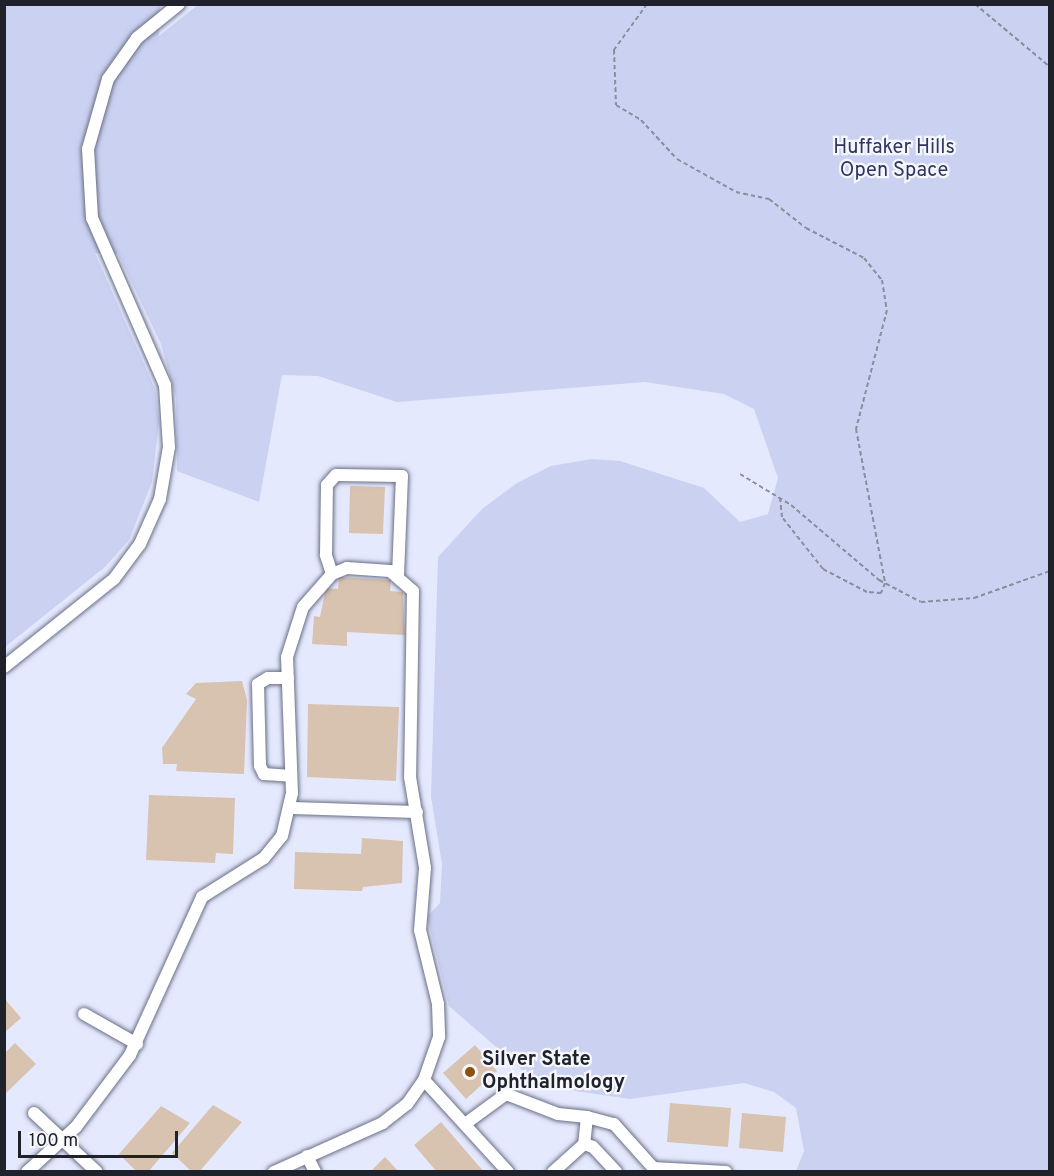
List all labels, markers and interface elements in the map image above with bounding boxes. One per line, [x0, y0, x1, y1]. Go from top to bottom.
park label: Huffaker Hills Open Space [833, 136, 955, 183]
place label: Silver State Ophthalmology [482, 1048, 625, 1095]
marker: Silver State Ophthalmology [463, 1065, 477, 1079]
scale bar [21, 1119, 182, 1157]
text: 100 m [29, 1130, 78, 1153]

